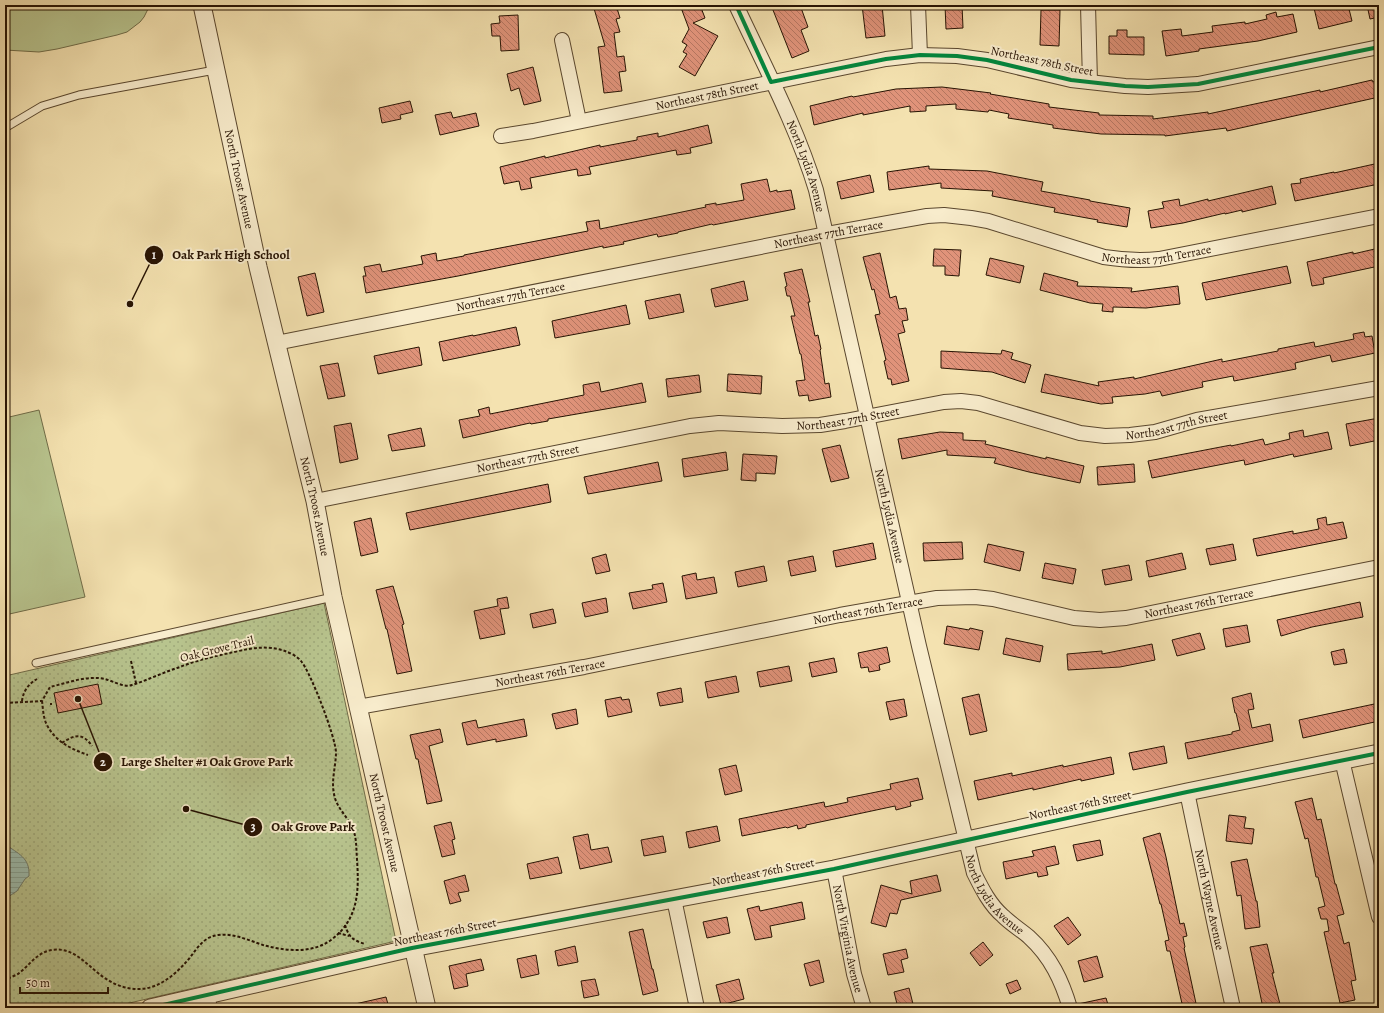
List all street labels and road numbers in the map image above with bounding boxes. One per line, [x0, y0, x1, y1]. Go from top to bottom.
street label: Northeast 78th Street [989, 42, 1095, 80]
street label: Northeast 78th Street [654, 77, 760, 114]
street label: North Lydia Avenue [783, 118, 829, 214]
street label: North Troost Avenue [221, 128, 258, 230]
street label: Northeast 77th Terrace [772, 216, 884, 252]
street label: Northeast 77th Terrace [1100, 241, 1212, 268]
street label: Northeast 77th Terrace [455, 278, 566, 315]
street label: Northeast 77th Street [796, 403, 901, 434]
street label: Northeast 77th Street [1125, 407, 1229, 443]
street label: Northeast 77th Street [475, 440, 580, 476]
street label: North Troost Avenue [296, 455, 333, 557]
street label: North Lydia Avenue [871, 467, 908, 565]
street label: Northeast 76th Terrace [1143, 584, 1255, 622]
street label: Northeast 76th Terrace [812, 593, 924, 628]
street label: Oak Grove Trail [178, 632, 256, 666]
street label: Northeast 76th Terrace [494, 655, 606, 691]
street label: North Troost Avenue [366, 772, 404, 874]
street label: Northeast 76th Street [1027, 786, 1133, 824]
street label: North Wayne Avenue [1191, 848, 1228, 952]
street label: North Lydia Avenue [962, 853, 1028, 938]
street label: Northeast 76th Street [710, 854, 816, 890]
street label: North Virginia Avenue [829, 883, 867, 994]
street label: Northeast 76th Street [392, 914, 498, 950]

